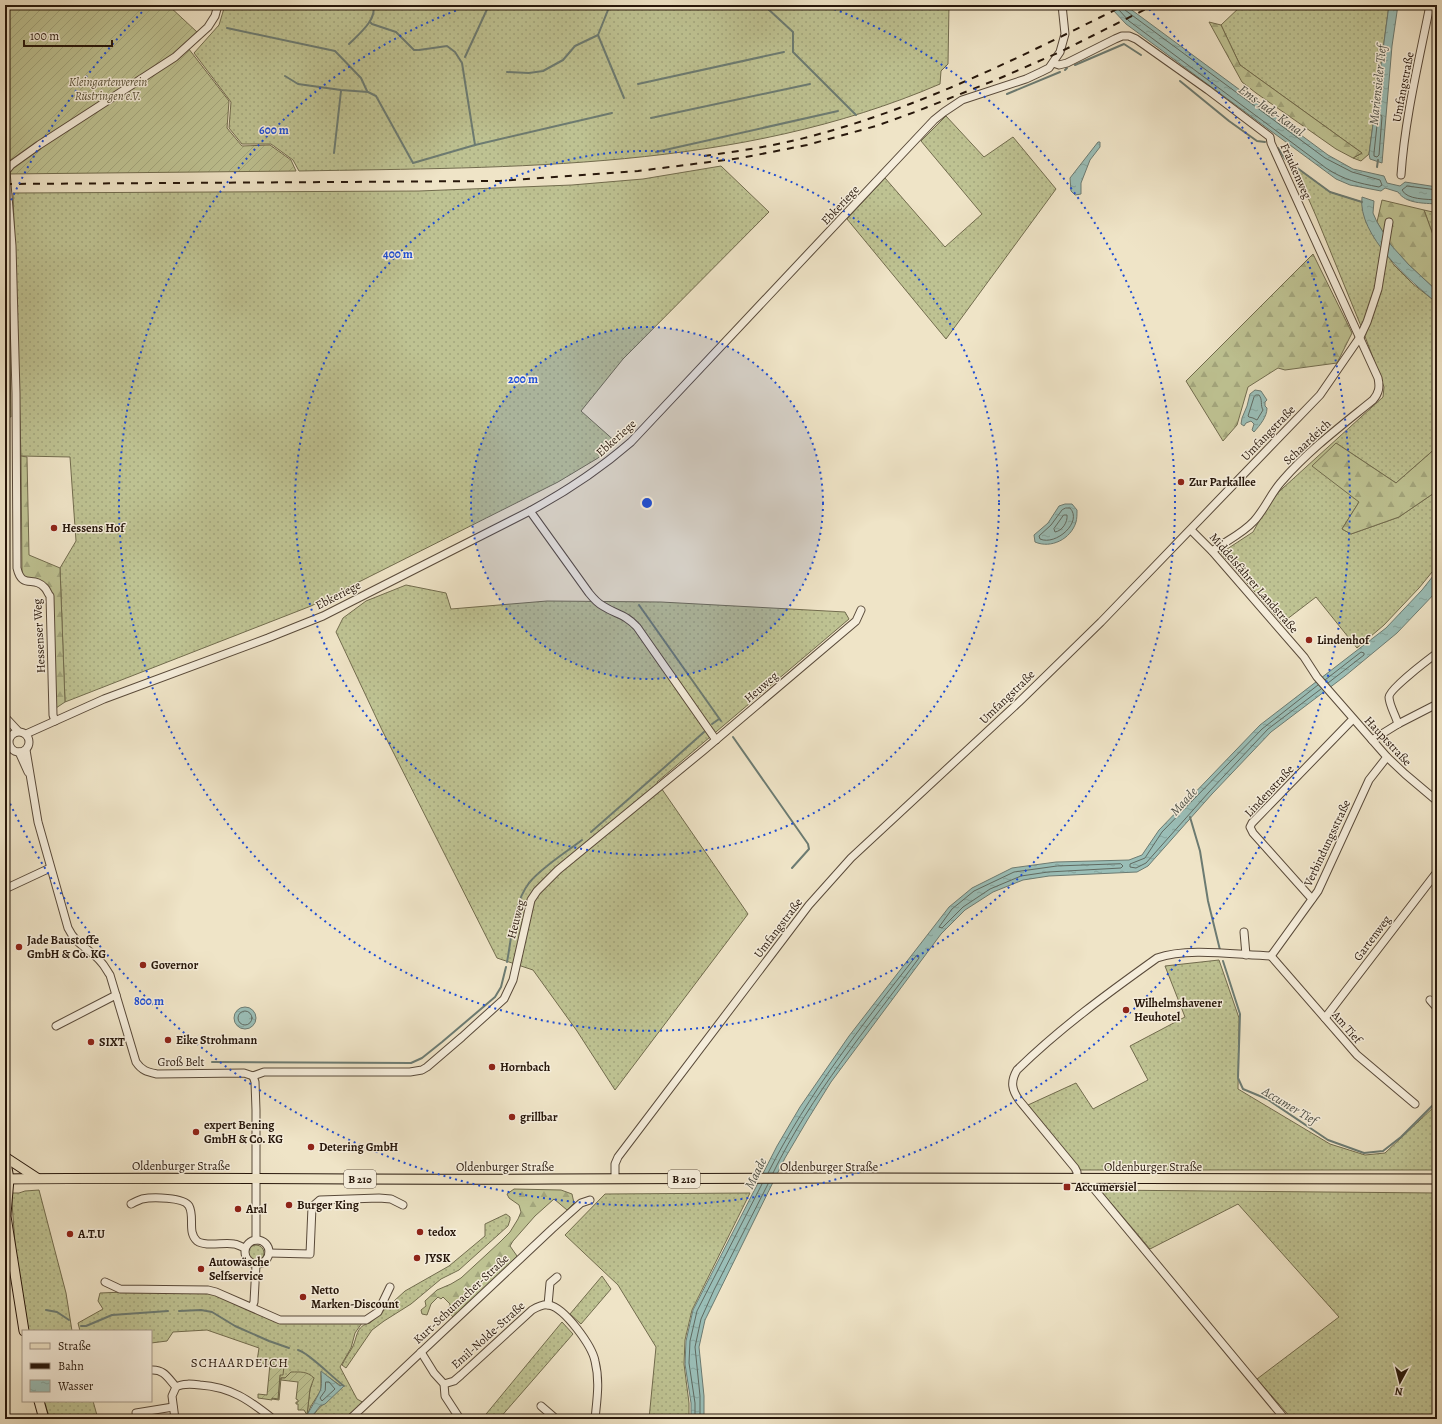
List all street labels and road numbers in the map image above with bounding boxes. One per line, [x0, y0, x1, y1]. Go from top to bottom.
street label: Umfangstraße [1388, 50, 1418, 124]
street label: Fräukenweg [1277, 141, 1315, 201]
street label: Ebkeriege [817, 182, 863, 228]
street label: Umfangstraße [1237, 402, 1299, 464]
street label: Schaardeich [1280, 415, 1335, 468]
street label: Ebkeriege [592, 416, 640, 460]
street label: Middelsfährer Landstraße [1206, 529, 1302, 637]
street label: Ebkeriege [313, 577, 363, 613]
street label: Hessenser Weg [29, 598, 49, 674]
street label: Umfangstraße [976, 666, 1038, 728]
street label: Heuweg [741, 668, 781, 706]
street label: Hauptstraße [1361, 713, 1415, 769]
street label: Lindenstraße [1241, 761, 1297, 821]
street label: Verbindungsstraße [1299, 797, 1354, 890]
street label: Umfangstraße [750, 895, 806, 961]
street label: Heuweg [503, 898, 529, 940]
street label: Gartenweg [1350, 912, 1394, 964]
street label: Am Tief [1328, 1007, 1367, 1048]
street label: Groß Belt [158, 1054, 205, 1070]
street label: Oldenburger Straße [132, 1158, 230, 1174]
street label: Oldenburger Straße [456, 1159, 554, 1175]
street label: Oldenburger Straße [780, 1159, 878, 1175]
street label: Oldenburger Straße [1104, 1159, 1202, 1175]
road number: B 210 [344, 1170, 376, 1188]
road number: B 210 [668, 1170, 700, 1188]
street label: Kurt-Schumacher-Straße [410, 1250, 512, 1348]
street label: Emil-Nolde-Straße [448, 1298, 528, 1372]

